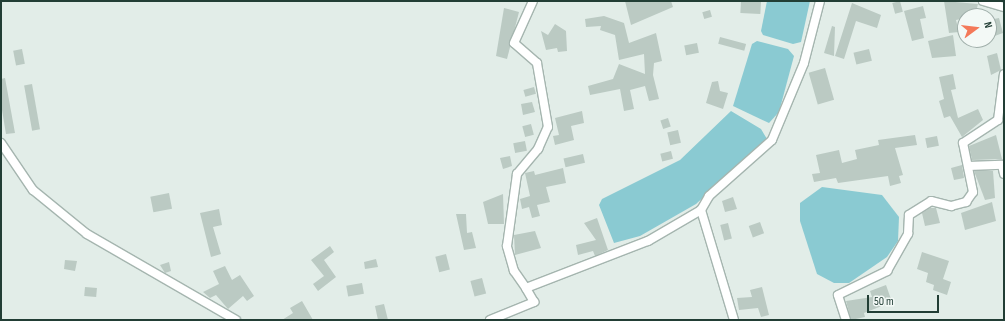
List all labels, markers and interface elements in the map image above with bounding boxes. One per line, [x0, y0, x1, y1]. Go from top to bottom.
north arrow [957, 8, 997, 48]
text: N [981, 21, 995, 30]
scale bar [869, 287, 941, 313]
text: 50 m [874, 294, 894, 309]

